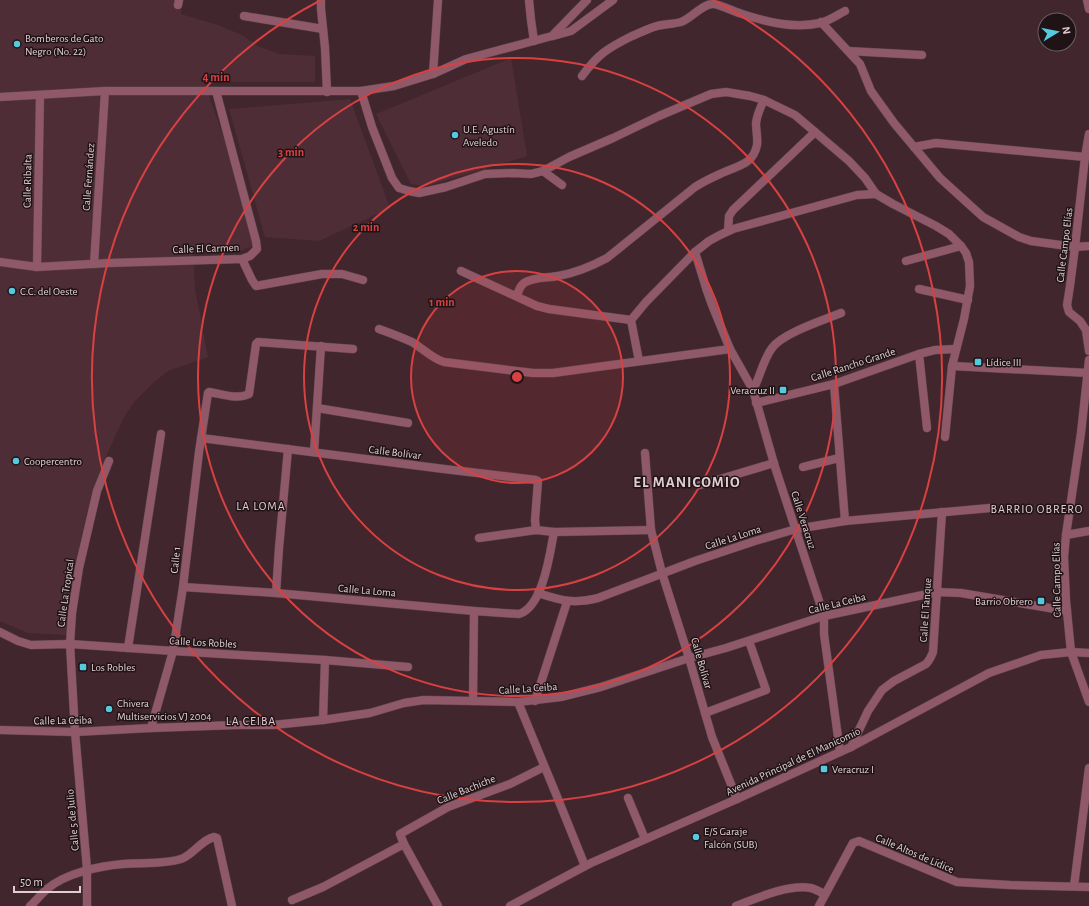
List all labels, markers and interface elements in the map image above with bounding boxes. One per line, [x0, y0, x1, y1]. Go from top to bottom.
north arrow [1037, 12, 1077, 52]
text: N [1060, 26, 1072, 35]
place label: Bomberos de Gato Negro (No. 22) [25, 33, 103, 57]
marker: Bomberos de Gato Negro (No. 22) [12, 39, 22, 49]
text: 4 min [202, 71, 230, 83]
place label: U.E. Agustín Aveledo [463, 124, 515, 148]
marker: U.E. Agustín Aveledo [450, 130, 460, 140]
street label: Calle Fernández [81, 142, 96, 211]
text: 3 min [278, 146, 304, 158]
street label: Calle Ribalta [22, 154, 33, 208]
street label: Calle Campo Elías [1054, 207, 1075, 283]
text: 2 min [353, 221, 379, 233]
street label: Calle El Carmen [172, 242, 240, 255]
marker: C.C. del Oeste [7, 286, 17, 296]
place label: C.C. del Oeste [20, 286, 78, 297]
text: 1 min [429, 296, 455, 308]
street label: Calle Rancho Grande [810, 346, 897, 383]
marker: Lídice III [973, 357, 983, 367]
place label: Lídice III [986, 357, 1022, 368]
centre of rings [510, 370, 524, 384]
place label: Veracruz II [730, 385, 775, 396]
marker: Veracruz II [778, 385, 788, 395]
street label: Calle Bolívar [368, 444, 422, 461]
marker: Coopercentro [11, 456, 21, 466]
place label: Coopercentro [24, 456, 82, 467]
district label: EL MANICOMIO [633, 475, 741, 490]
street label: Calle Veracruz [789, 490, 818, 551]
district label: LA LOMA [236, 500, 286, 512]
district label: BARRIO OBRERO [991, 503, 1083, 515]
street label: Calle La Loma [704, 523, 763, 552]
street label: Calle Campo Elías [1050, 542, 1063, 618]
street label: Calle 1 [169, 546, 182, 574]
street label: Calle La Tropical [55, 558, 76, 628]
street label: Calle El Tanque [918, 577, 933, 643]
street label: Calle La Loma [337, 582, 396, 599]
street label: Calle La Ceiba [807, 591, 867, 616]
place label: Barrio Obrero [975, 596, 1033, 607]
marker: Barrio Obrero [1036, 596, 1046, 606]
street label: Calle Los Robles [169, 635, 237, 650]
street label: Calle Bolívar [689, 636, 714, 690]
marker: Los Robles [78, 662, 88, 672]
place label: Los Robles [91, 662, 135, 673]
street label: Calle La Ceiba [498, 681, 558, 696]
place label: Chivera Multiservicios VJ 2004 [117, 698, 212, 722]
marker: Chivera Multiservicios VJ 2004 [104, 704, 114, 714]
street label: Calle La Ceiba [34, 714, 92, 727]
district label: LA CEIBA [226, 715, 276, 727]
street label: Avenida Principal de El Manicomio [724, 725, 862, 797]
marker: Veracruz I [819, 764, 829, 774]
place label: Veracruz I [832, 764, 874, 775]
street label: Calle Bachiche [436, 773, 497, 806]
street label: Calle 5 de Julio [64, 789, 81, 851]
place label: E/S Garaje Falcón (SUB) [704, 826, 758, 850]
marker: E/S Garaje Falcón (SUB) [691, 832, 701, 842]
street label: Calle Altos de Lídice [874, 832, 956, 875]
scale bar [14, 868, 80, 894]
text: 50 m [20, 876, 43, 888]

